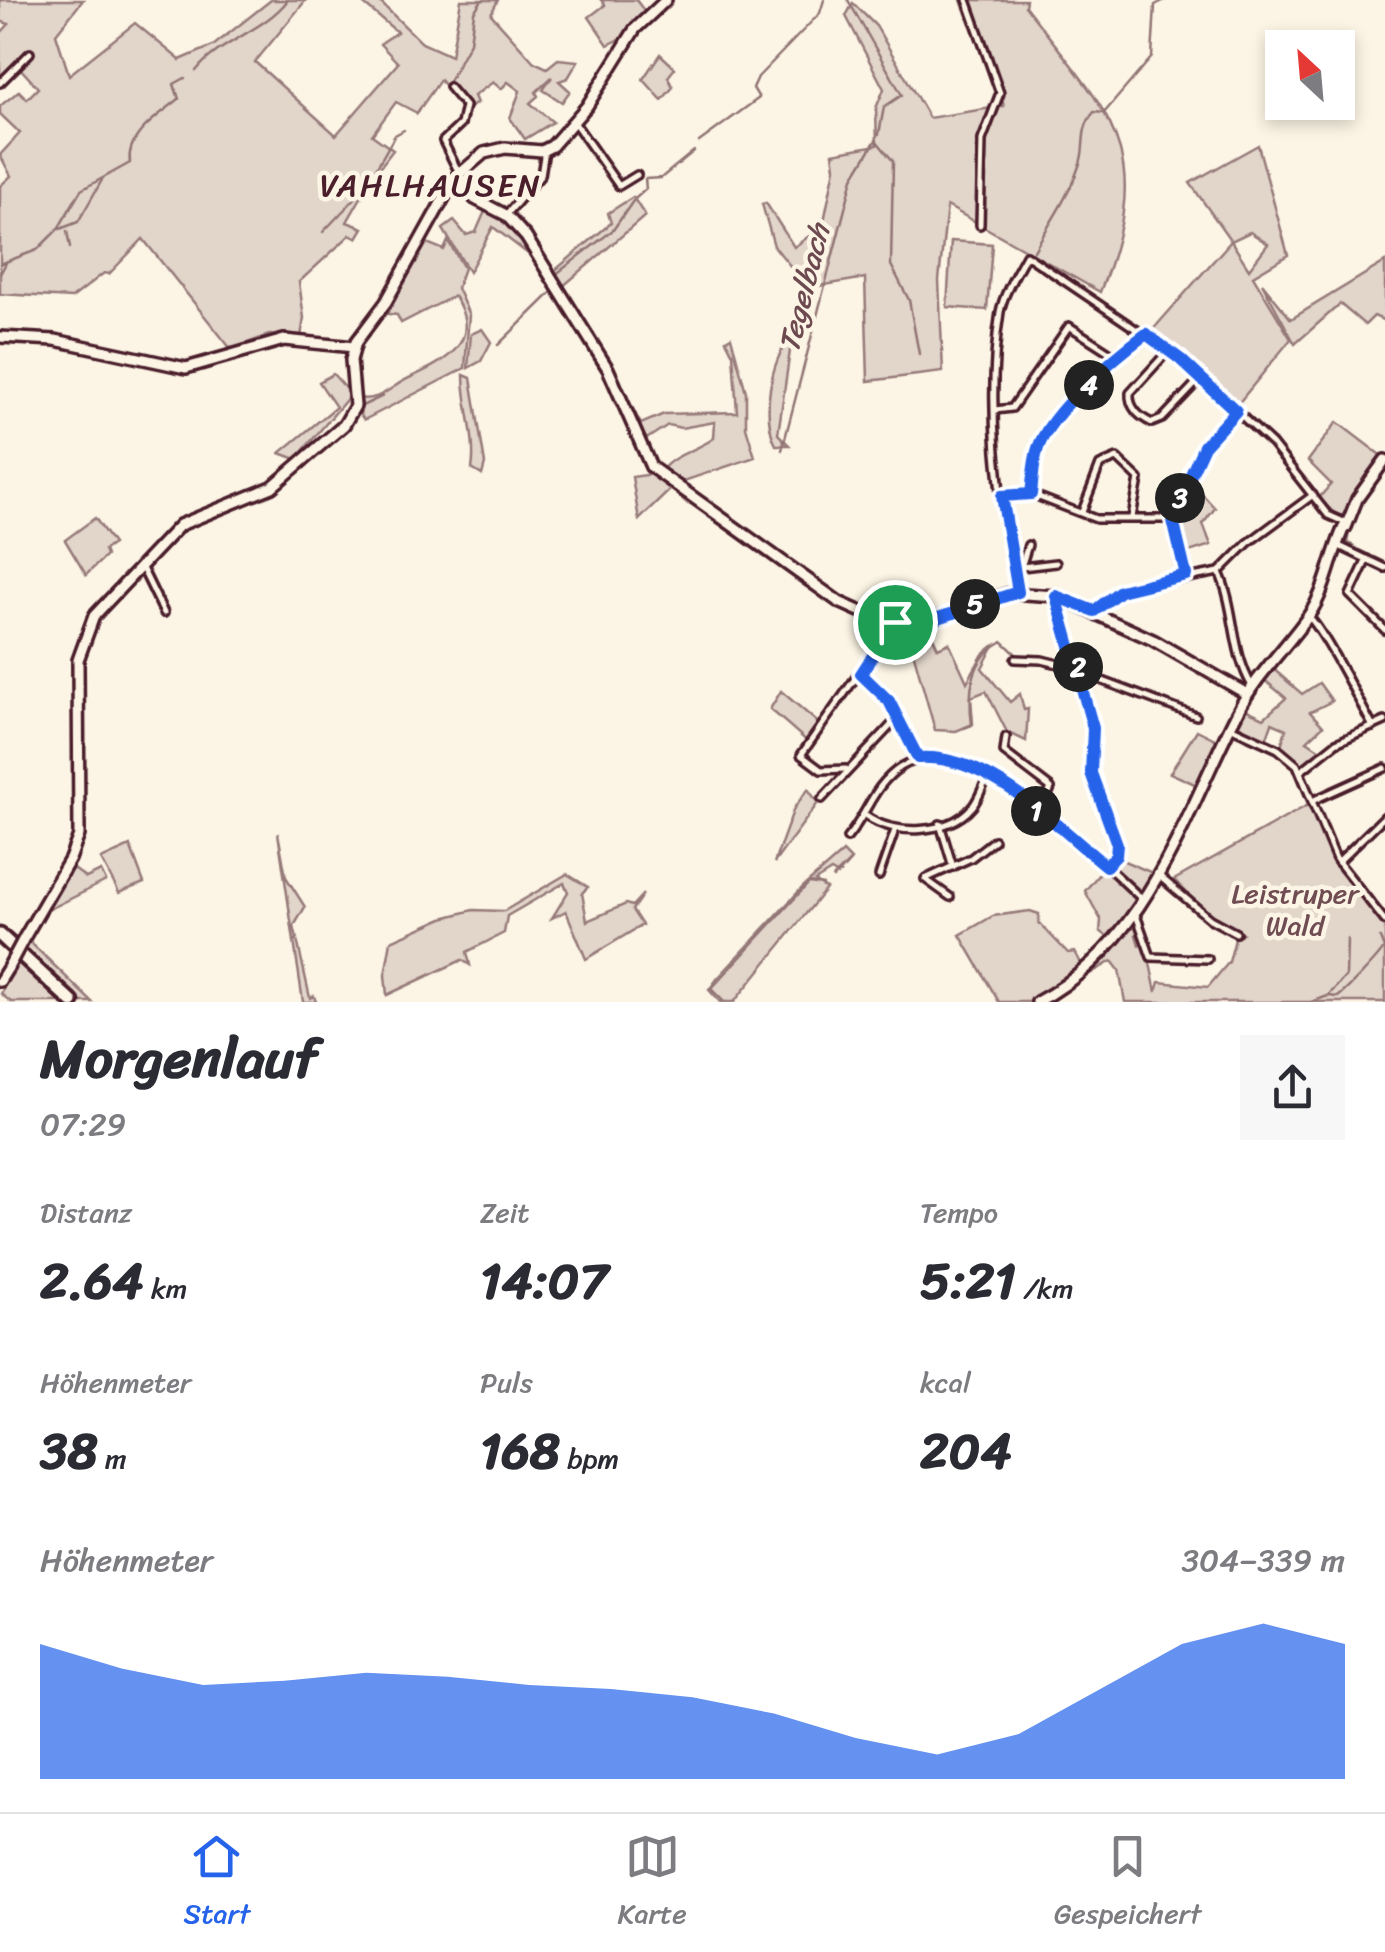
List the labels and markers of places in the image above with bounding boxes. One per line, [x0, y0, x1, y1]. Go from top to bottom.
pin: 4 [1064, 360, 1114, 410]
pin: 3 [1155, 473, 1205, 523]
pin: 5 [950, 579, 1000, 629]
pin [853, 580, 938, 665]
pin: 2 [1053, 642, 1103, 692]
pin: 1 [1011, 786, 1061, 836]

